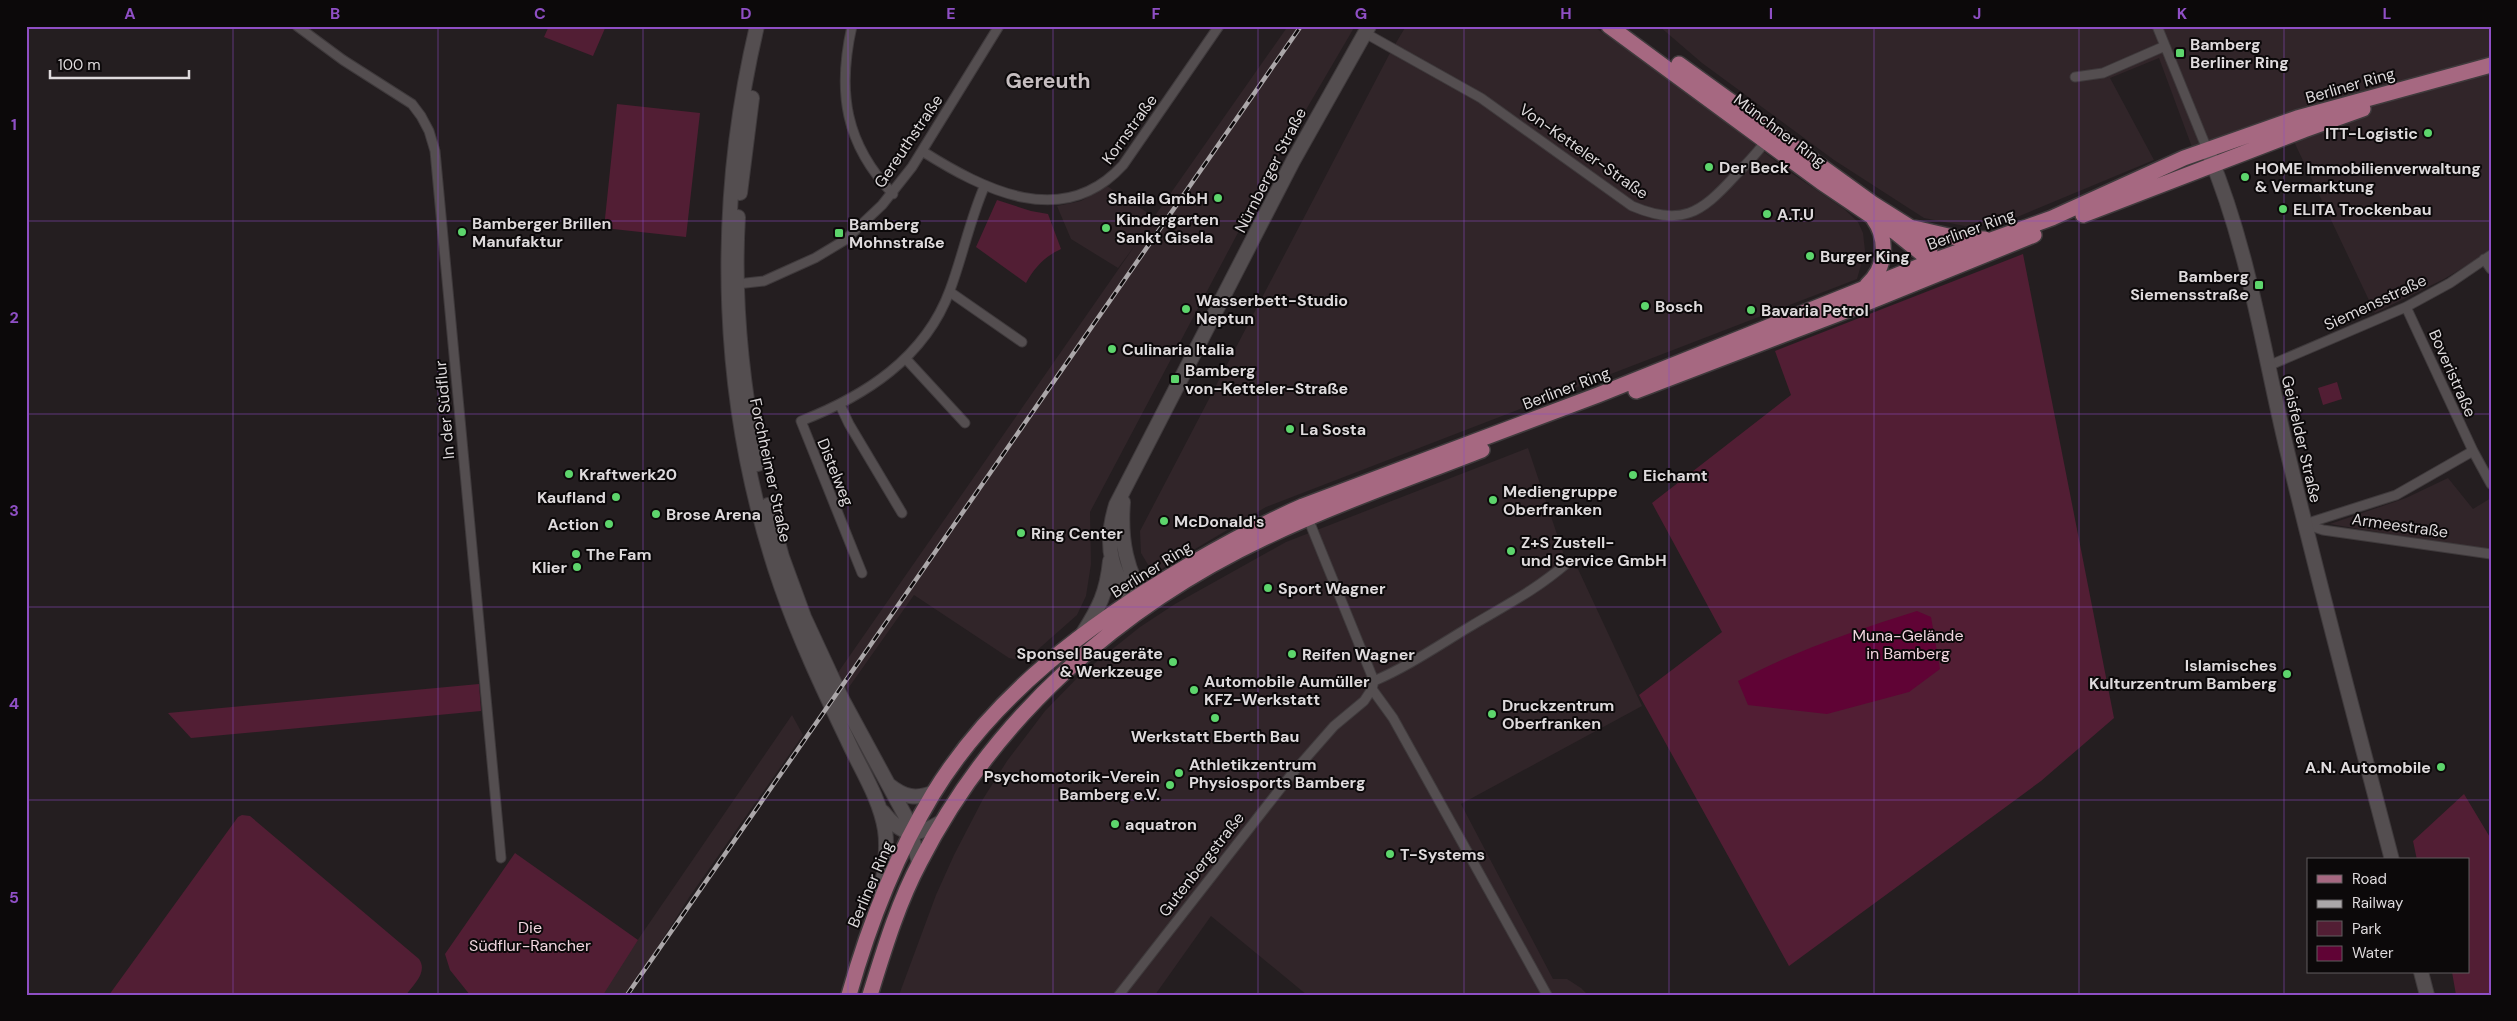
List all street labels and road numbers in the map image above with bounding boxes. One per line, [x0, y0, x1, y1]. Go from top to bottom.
street label: Berliner Ring [2303, 63, 2397, 108]
street label: Münchner Ring [1729, 89, 1830, 172]
street label: Gereuthstraße [869, 90, 947, 192]
street label: Kornstraße [1097, 90, 1162, 168]
street label: Von-Ketteler-Straße [1515, 99, 1652, 204]
street label: Nürnberger Straße [1230, 104, 1311, 236]
street label: Berliner Ring [1924, 204, 2018, 255]
street label: Siemensstraße [2321, 270, 2430, 335]
street label: Boveristraße [2424, 326, 2481, 420]
street label: In der Südflur [430, 360, 459, 460]
street label: Berliner Ring [1519, 362, 1613, 415]
street label: Geisfelder Straße [2277, 374, 2326, 505]
street label: Forchheimer Straße [745, 396, 796, 544]
street label: Distelweg [812, 435, 859, 509]
street label: Armeestraße [2350, 508, 2449, 543]
street label: Berliner Ring [1107, 536, 1196, 603]
street label: Gutenbergstraße [1154, 808, 1249, 921]
street label: Berliner Ring [843, 838, 898, 931]

